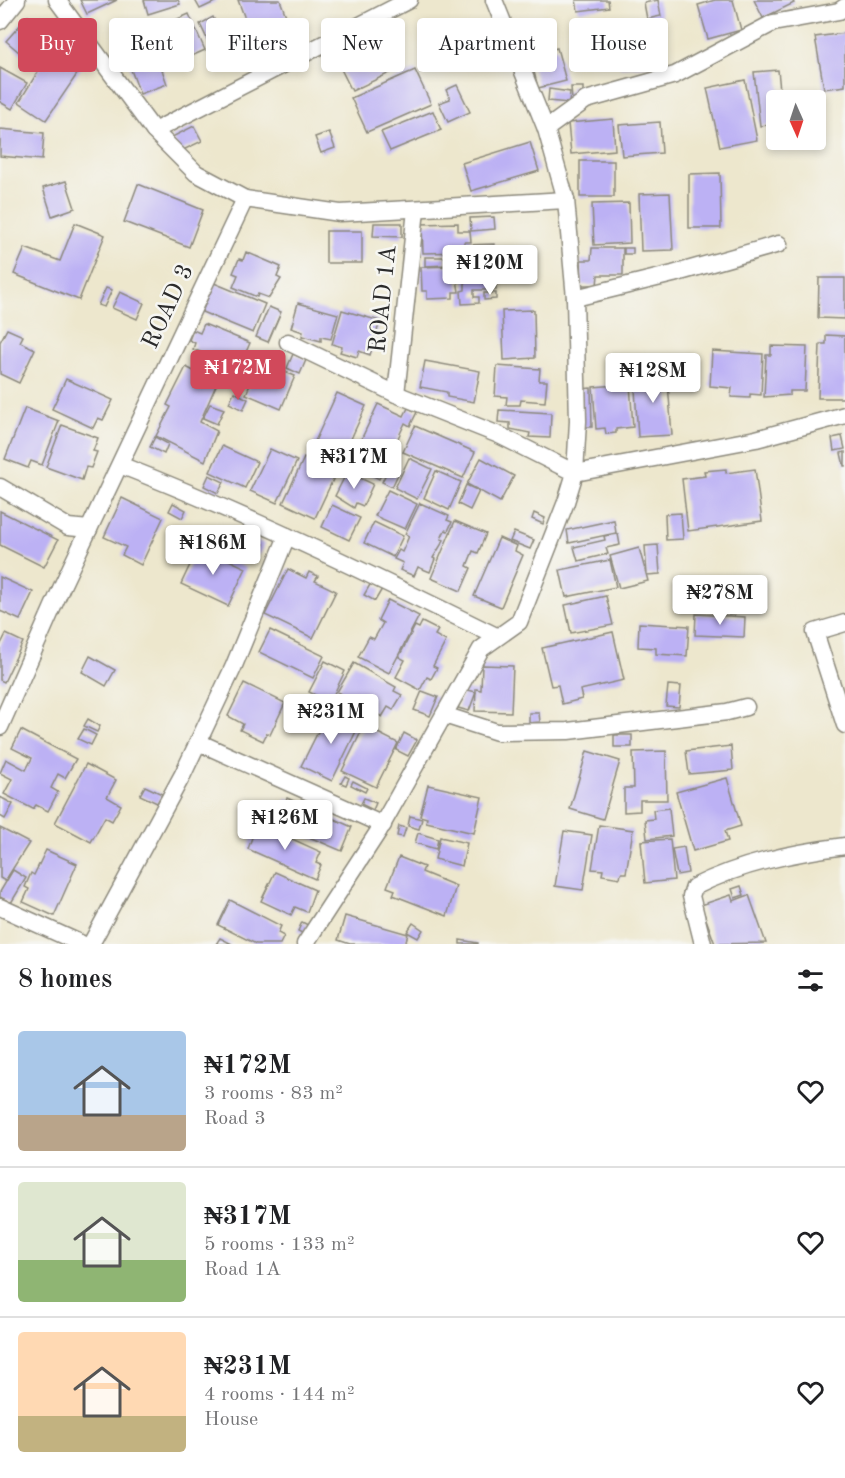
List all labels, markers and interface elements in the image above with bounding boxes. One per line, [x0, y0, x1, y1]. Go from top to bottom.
chip: Buy [18, 18, 97, 72]
chip: Rent [109, 18, 194, 72]
chip: Filters [206, 18, 309, 72]
chip: New [321, 18, 405, 72]
chip: Apartment [417, 18, 557, 72]
chip: House [569, 18, 668, 72]
north arrow [766, 90, 826, 150]
map controls [766, 90, 826, 150]
street label: ROAD 1A [366, 244, 402, 354]
pin: ₦120M [448, 245, 532, 296]
text: ₦120M [456, 254, 524, 274]
street label: ROAD 3 [139, 261, 199, 353]
pin: ₦172M [196, 350, 280, 401]
pin: ₦128M [611, 353, 695, 404]
text: ₦172M [204, 359, 272, 379]
text: ₦128M [619, 362, 687, 382]
pin: ₦317M [312, 439, 396, 490]
text: ₦317M [320, 448, 388, 468]
pin: ₦186M [171, 525, 255, 576]
text: ₦186M [179, 534, 247, 554]
pin: ₦278M [678, 575, 762, 626]
text: ₦278M [686, 584, 754, 604]
pin: ₦231M [289, 694, 373, 745]
text: ₦231M [297, 703, 365, 723]
pin: ₦126M [243, 800, 327, 851]
text: ₦126M [251, 809, 319, 829]
icon: filters [794, 964, 827, 997]
text: 8 homes [18, 967, 112, 993]
text: ₦172M [204, 1053, 291, 1079]
icon: home [66, 1055, 138, 1127]
icon: heart [794, 1075, 827, 1108]
text: 3 rooms · 83 m² [204, 1084, 343, 1104]
text: Road 3 [204, 1109, 266, 1129]
text: ₦317M [204, 1204, 291, 1230]
icon: home [66, 1206, 138, 1278]
icon: heart [794, 1226, 827, 1259]
text: 5 rooms · 133 m² [204, 1235, 354, 1255]
text: Road 1A [204, 1260, 281, 1280]
text: ₦231M [204, 1354, 291, 1380]
icon: home [66, 1356, 138, 1428]
icon: heart [794, 1376, 827, 1409]
text: 4 rooms · 144 m² [204, 1385, 354, 1405]
text: House [204, 1410, 258, 1430]

